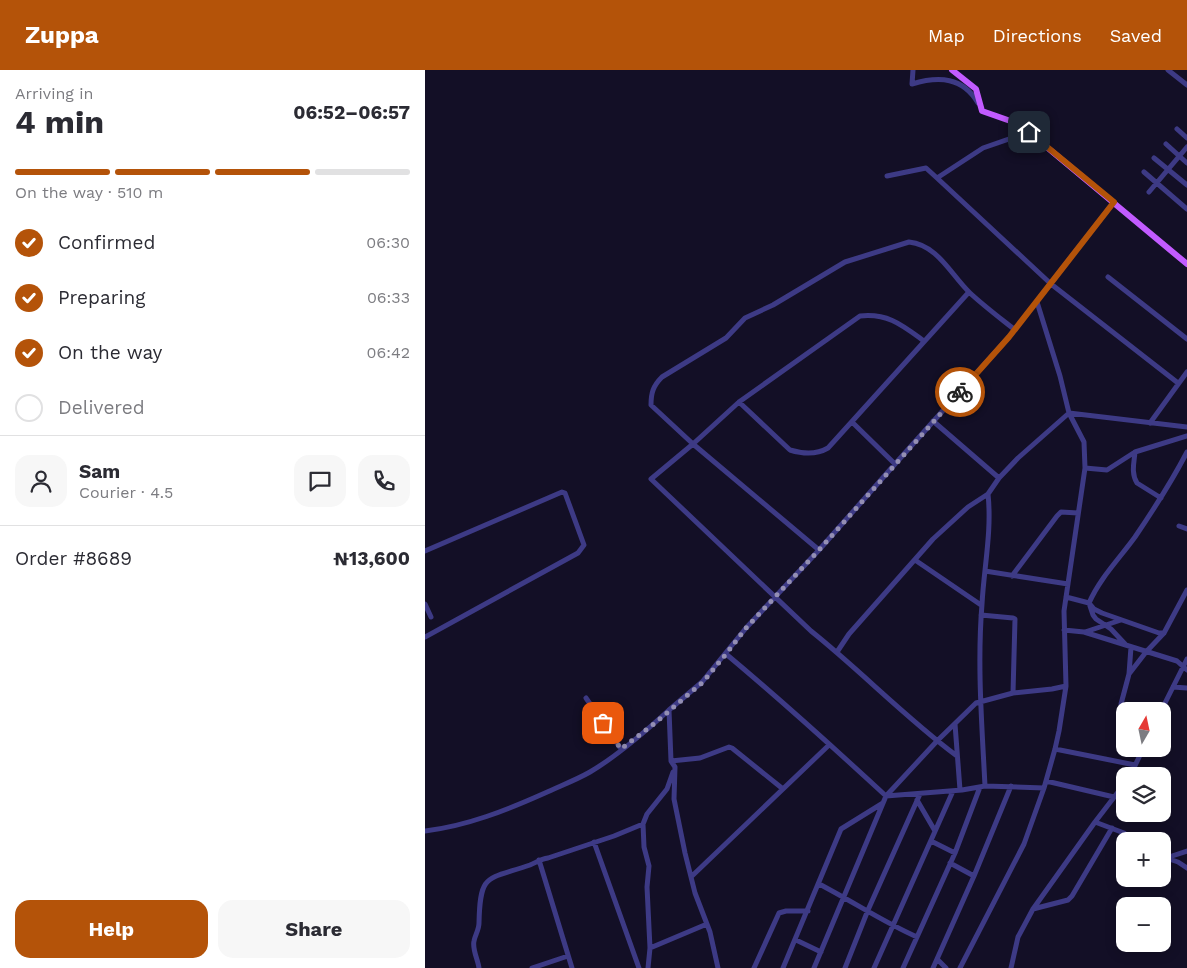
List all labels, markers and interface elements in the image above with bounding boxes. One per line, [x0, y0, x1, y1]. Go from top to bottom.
text: Zuppa [25, 21, 99, 49]
text: Map [928, 25, 965, 46]
text: Directions [993, 25, 1082, 46]
text: Saved [1110, 25, 1162, 46]
text: Arriving in [15, 84, 93, 103]
text: 06:52–06:57 [293, 101, 410, 124]
text: 4 min [15, 103, 104, 141]
pin [1008, 111, 1050, 153]
icon: home [1015, 118, 1043, 146]
text: On the way · 510 m [15, 183, 163, 202]
icon: check [15, 229, 43, 257]
text: Confirmed [58, 231, 155, 254]
text: 06:30 [366, 233, 410, 252]
icon: check [15, 284, 43, 312]
text: Preparing [58, 286, 145, 309]
text: 06:33 [367, 288, 410, 307]
icon: check [15, 339, 43, 367]
text: On the way [58, 341, 162, 364]
text: 06:42 [366, 343, 410, 362]
courier [935, 367, 985, 417]
icon: bike [946, 378, 974, 406]
text: Delivered [58, 396, 145, 419]
button: person [15, 455, 67, 507]
button: chat [294, 455, 346, 507]
button: phone [358, 455, 410, 507]
text: Sam [79, 460, 120, 483]
text: Courier · 4.5 [79, 483, 173, 502]
text: Order #8689 [15, 547, 132, 570]
text: ₦13,600 [333, 547, 410, 570]
pin [582, 702, 624, 744]
north arrow [1116, 702, 1171, 758]
map controls [1116, 702, 1171, 952]
icon: bag [589, 709, 617, 737]
button: layers [1116, 767, 1171, 822]
button: + [1116, 832, 1171, 887]
button: − [1116, 897, 1171, 952]
button: Help [15, 900, 208, 958]
button: Share [218, 900, 410, 958]

